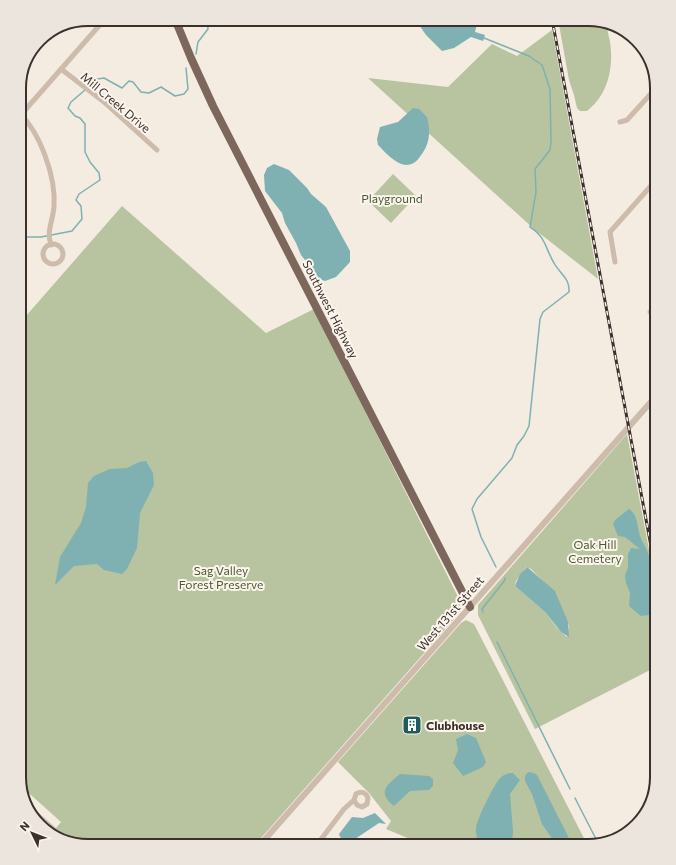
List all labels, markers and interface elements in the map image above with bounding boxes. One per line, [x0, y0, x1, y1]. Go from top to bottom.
street label: Mill Creek Drive [78, 69, 154, 135]
park label: Playground [361, 191, 423, 205]
street label: Southwest Highway [300, 258, 362, 360]
park label: Oak Hill Cemetery [568, 537, 622, 565]
park label: Sag Valley Forest Preserve [179, 563, 263, 591]
street label: West 131st Street [414, 573, 486, 653]
building icon: Clubhouse [401, 714, 423, 736]
place label: Clubhouse [426, 718, 484, 732]
north arrow [12, 813, 52, 853]
text: N [17, 818, 32, 833]

